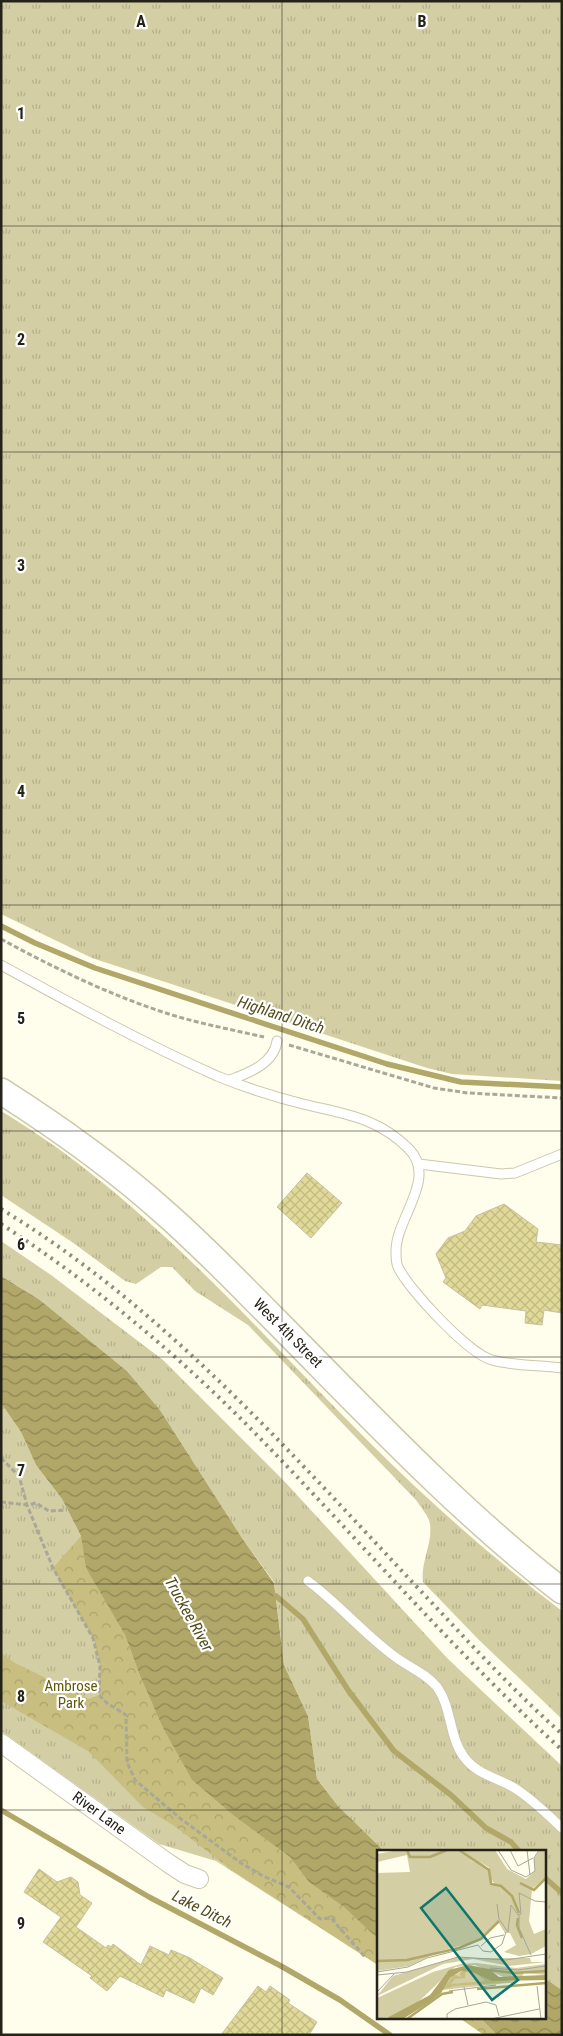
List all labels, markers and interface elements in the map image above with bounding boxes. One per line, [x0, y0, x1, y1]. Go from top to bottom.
text: A [136, 12, 146, 31]
text: B [418, 12, 427, 31]
text: 1 [17, 104, 25, 123]
text: 2 [17, 330, 25, 349]
text: 3 [17, 556, 25, 575]
text: 4 [17, 782, 25, 801]
water label: Highland Ditch [235, 992, 327, 1038]
text: 5 [17, 1009, 25, 1028]
text: 6 [17, 1235, 25, 1254]
street label: West 4th Street [250, 1295, 326, 1371]
text: 7 [17, 1461, 25, 1480]
water label: Truckee River [161, 1573, 218, 1656]
park label: Ambrose Park [44, 1677, 98, 1712]
text: 8 [17, 1687, 25, 1706]
street label: River Lane [69, 1788, 129, 1838]
inset map [377, 1850, 546, 2018]
water label: Lake Ditch [169, 1886, 235, 1932]
text: 9 [17, 1914, 25, 1933]

